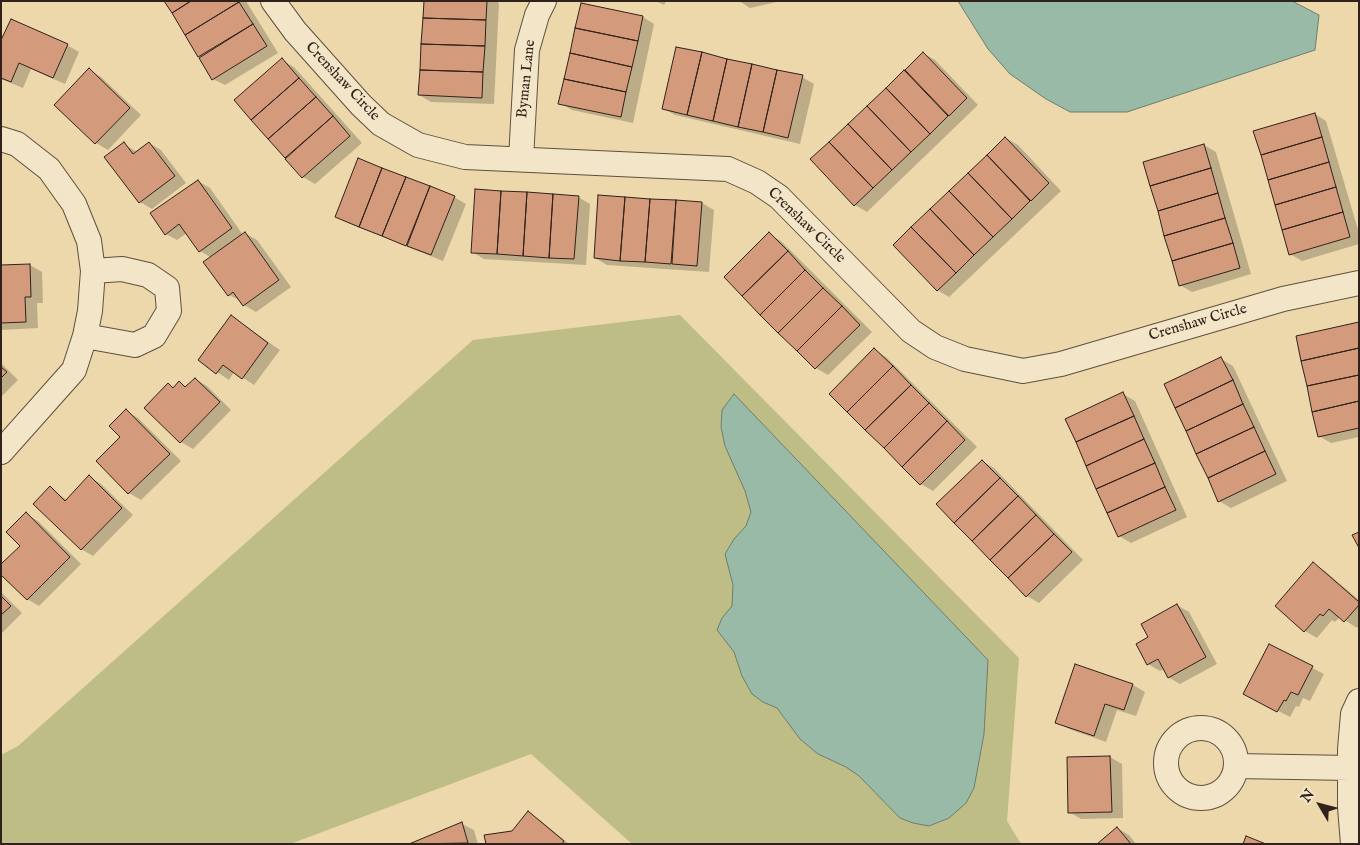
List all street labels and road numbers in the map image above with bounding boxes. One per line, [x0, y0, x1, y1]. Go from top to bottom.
street label: Crenshaw Circle [301, 39, 383, 125]
street label: Byman Lane [514, 39, 540, 119]
street label: Crenshaw Circle [763, 184, 849, 268]
street label: Crenshaw Circle [1147, 300, 1249, 346]

